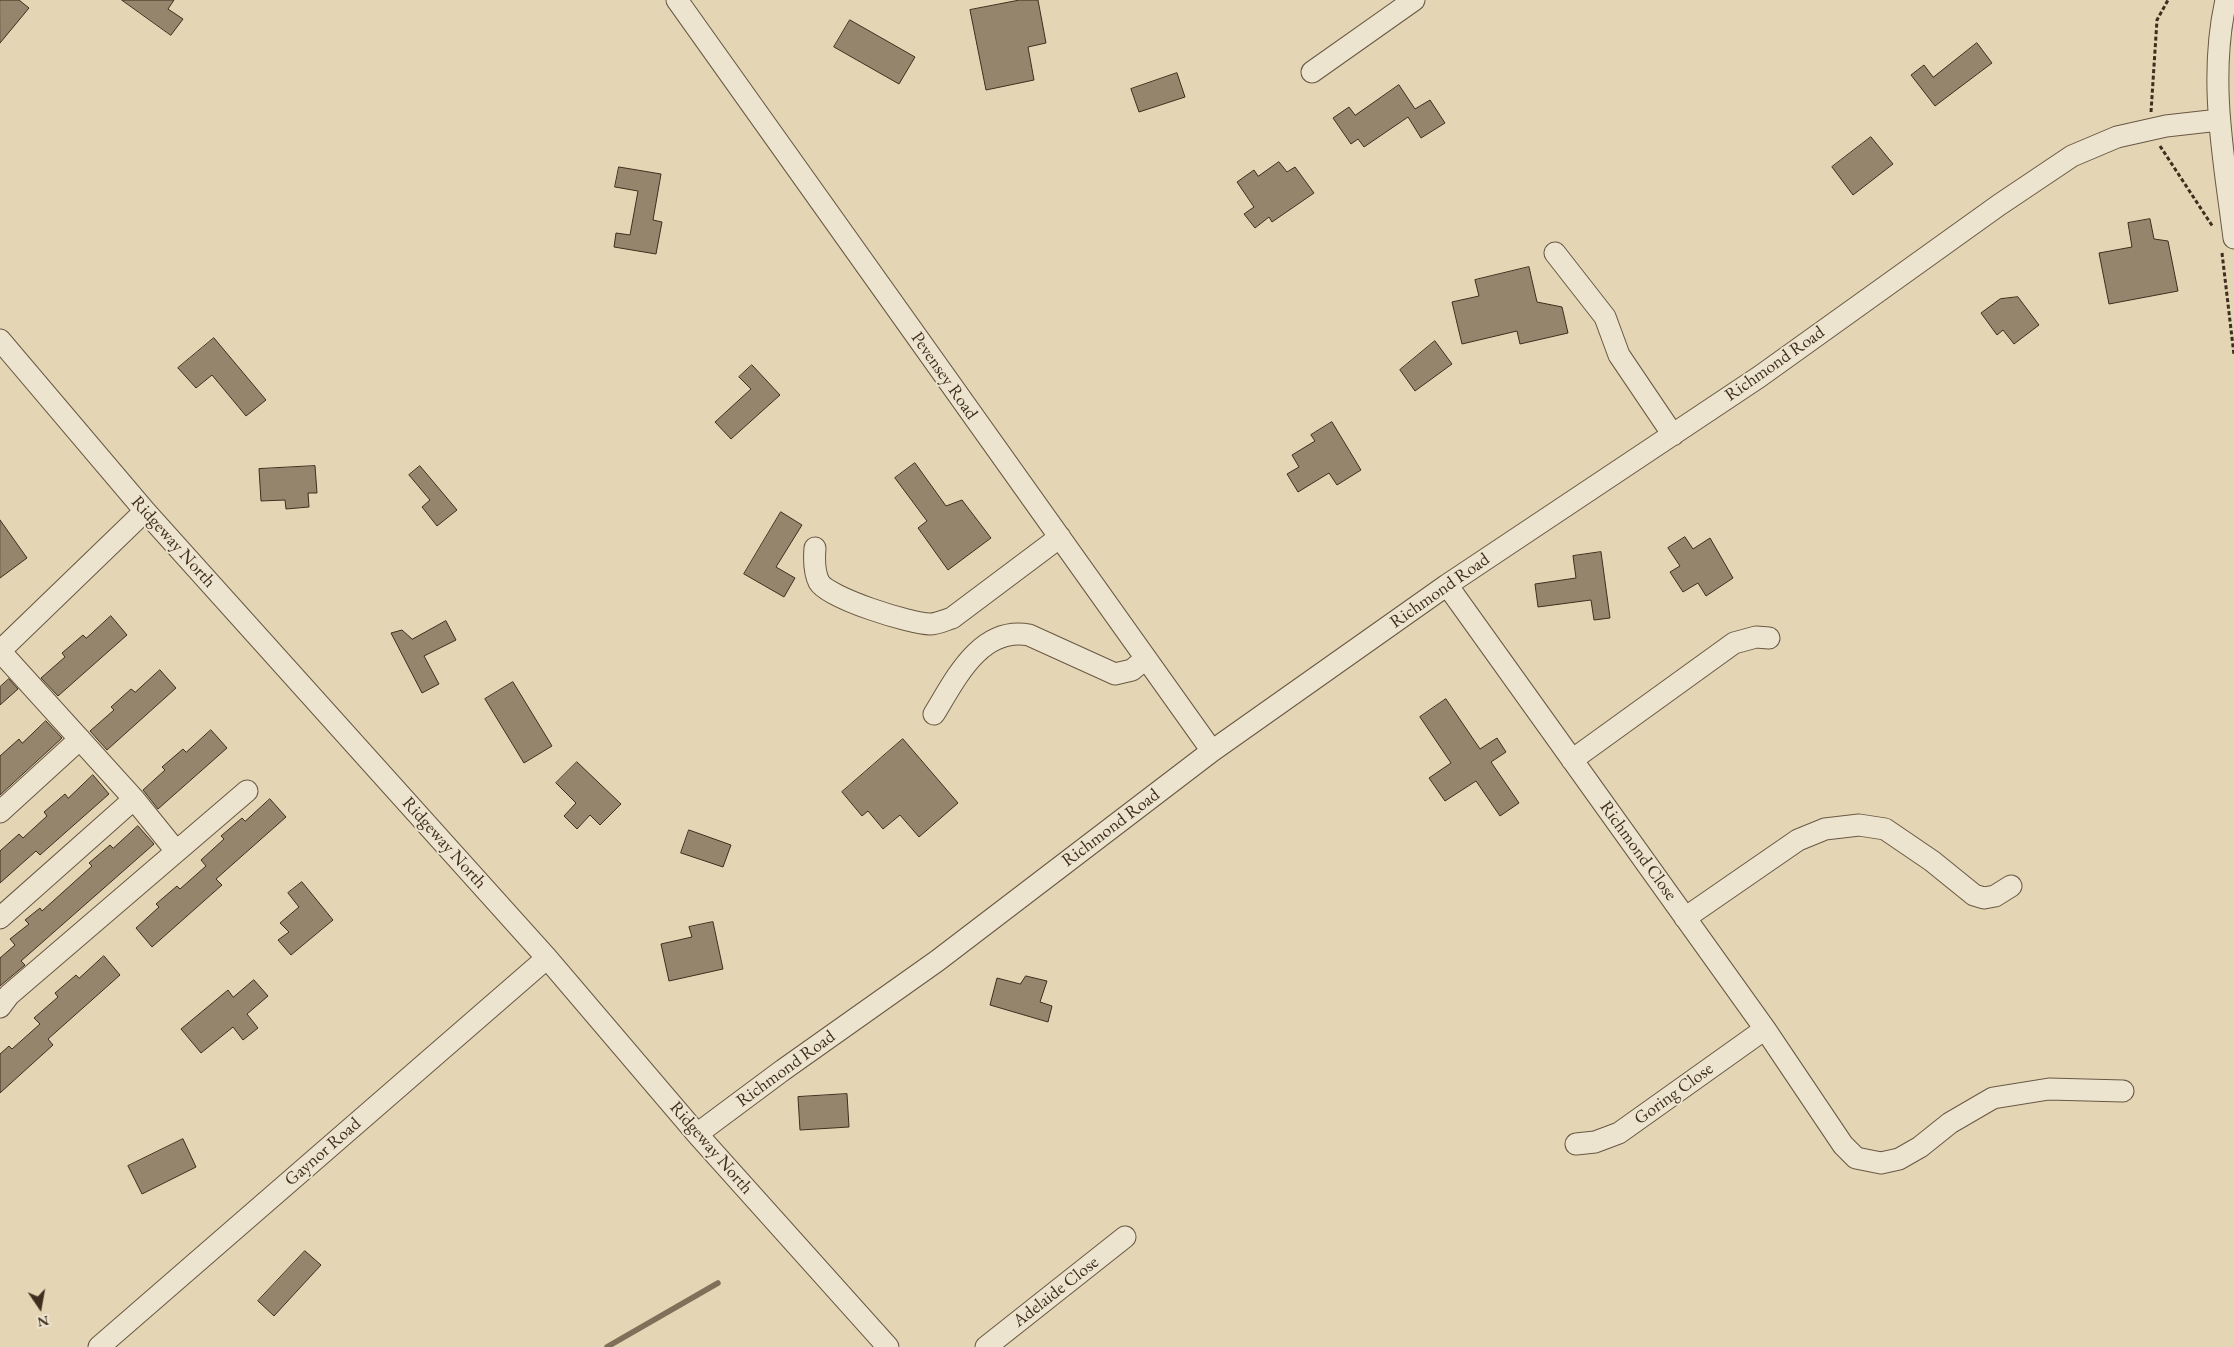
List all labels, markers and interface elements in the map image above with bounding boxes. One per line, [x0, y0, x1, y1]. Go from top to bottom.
street label: Richmond Road [1721, 322, 1829, 406]
street label: Pevensey Road [906, 328, 982, 424]
street label: Ridgeway North [126, 492, 220, 592]
street label: Richmond Road [1386, 549, 1494, 633]
street label: Richmond Road [1058, 784, 1164, 872]
street label: Ridgeway North [397, 793, 491, 893]
street label: Richmond Close [1595, 797, 1681, 905]
street label: Richmond Road [732, 1026, 840, 1112]
street label: Goring Close [1630, 1058, 1718, 1130]
street label: Ridgeway North [665, 1097, 757, 1199]
street label: Gaynor Road [281, 1113, 365, 1191]
street label: Adelaide Close [1009, 1252, 1103, 1332]
north arrow [15, 1282, 65, 1332]
text: N [36, 1312, 51, 1332]

